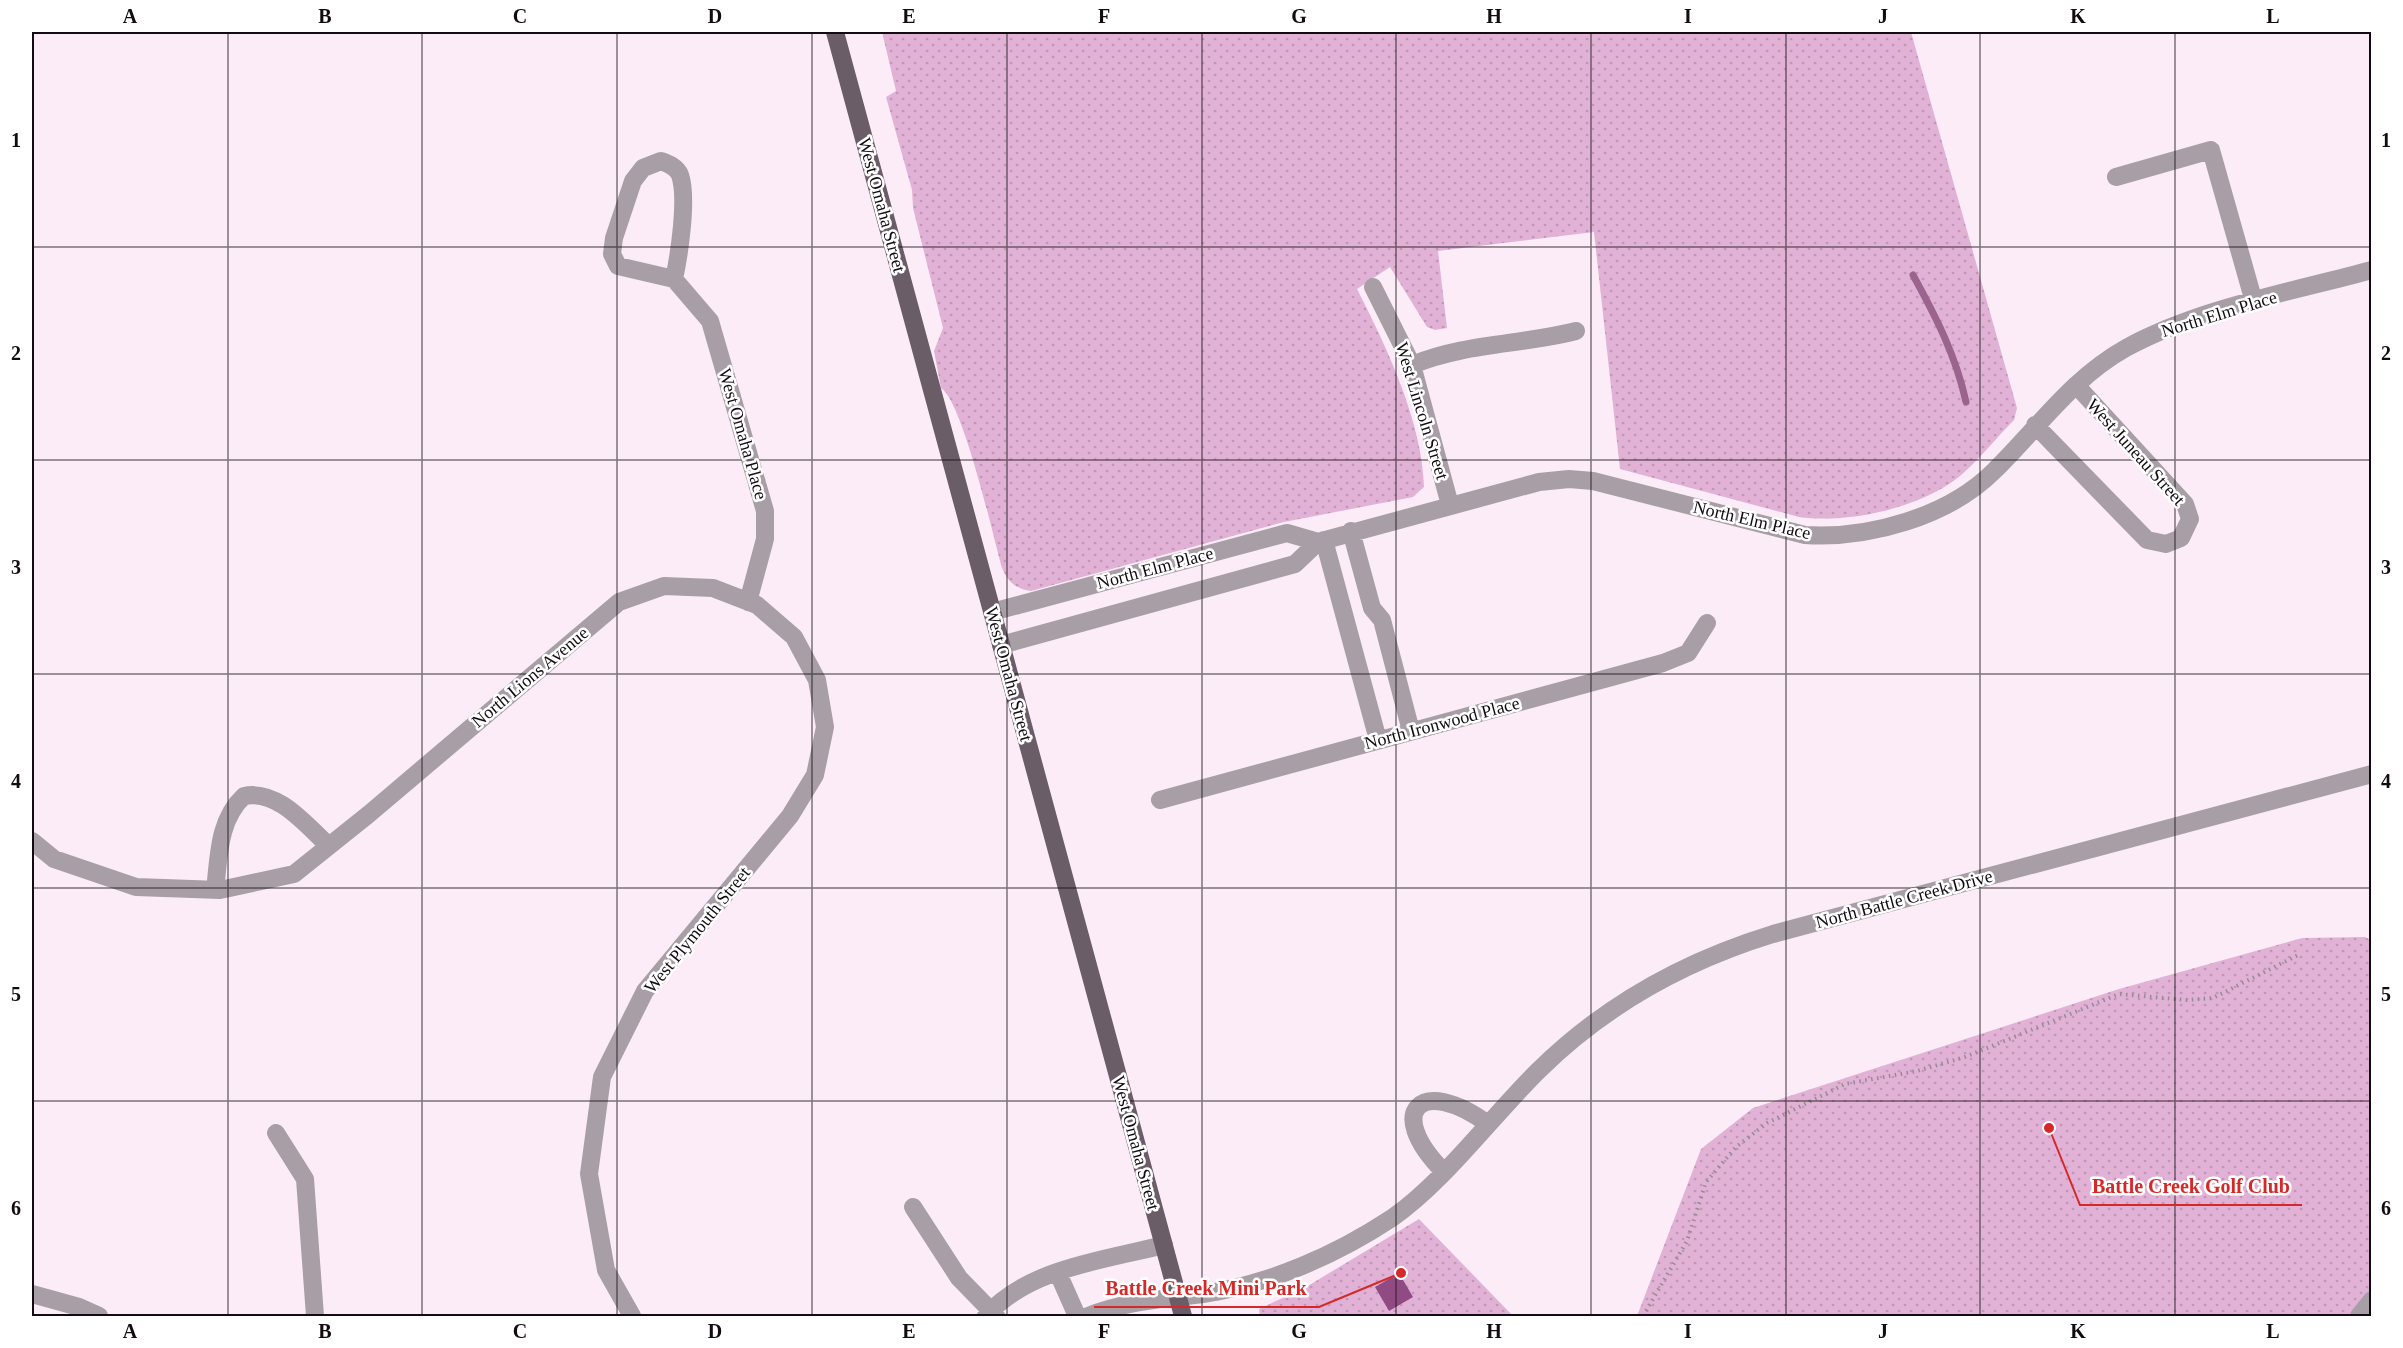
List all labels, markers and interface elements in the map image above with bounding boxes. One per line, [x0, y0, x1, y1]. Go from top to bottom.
text: A [123, 5, 138, 27]
text: B [318, 5, 332, 27]
text: C [513, 5, 527, 27]
text: D [708, 5, 722, 27]
text: E [902, 5, 916, 27]
text: F [1098, 5, 1110, 27]
text: G [1291, 5, 1307, 27]
text: H [1486, 5, 1502, 27]
text: I [1684, 5, 1692, 27]
text: J [1878, 5, 1888, 27]
text: K [2070, 5, 2086, 27]
text: L [2266, 5, 2280, 27]
text: 1 [11, 129, 21, 151]
text: 1 [2381, 129, 2391, 151]
street label: West Omaha Street [854, 136, 910, 274]
street label: North Elm Place [2159, 287, 2279, 341]
street label: West Lincoln Street [1392, 340, 1452, 482]
text: 2 [11, 342, 21, 364]
text: 2 [2381, 342, 2391, 364]
street label: West Omaha Place [715, 366, 771, 502]
street label: West Juneau Street [2083, 395, 2189, 509]
street label: North Elm Place [1691, 497, 1813, 543]
street label: North Elm Place [1094, 543, 1216, 593]
text: 3 [11, 556, 21, 578]
text: 3 [2381, 556, 2391, 578]
street label: West Omaha Street [981, 605, 1037, 743]
street label: North Lions Avenue [468, 623, 592, 731]
street label: North Ironwood Place [1362, 693, 1522, 753]
text: 4 [11, 770, 21, 792]
text: 4 [2381, 770, 2391, 792]
street label: West Plymouth Street [640, 863, 754, 997]
street label: North Battle Creek Drive [1813, 866, 1995, 932]
text: 5 [11, 983, 21, 1005]
text: 5 [2381, 983, 2391, 1005]
street label: West Omaha Street [1108, 1074, 1164, 1212]
callout: Battle Creek Golf Club [2080, 1167, 2302, 1205]
text: Battle Creek Golf Club [2092, 1175, 2290, 1197]
text: 6 [11, 1197, 21, 1219]
text: 6 [2381, 1197, 2391, 1219]
callout: Battle Creek Mini Park [1094, 1269, 1319, 1307]
text: Battle Creek Mini Park [1105, 1277, 1308, 1299]
text: A [123, 1320, 138, 1342]
text: B [318, 1320, 332, 1342]
text: C [513, 1320, 527, 1342]
text: D [708, 1320, 722, 1342]
text: E [902, 1320, 916, 1342]
text: F [1098, 1320, 1110, 1342]
text: G [1291, 1320, 1307, 1342]
text: H [1486, 1320, 1502, 1342]
text: I [1684, 1320, 1692, 1342]
text: J [1878, 1320, 1888, 1342]
text: K [2070, 1320, 2086, 1342]
text: L [2266, 1320, 2280, 1342]

